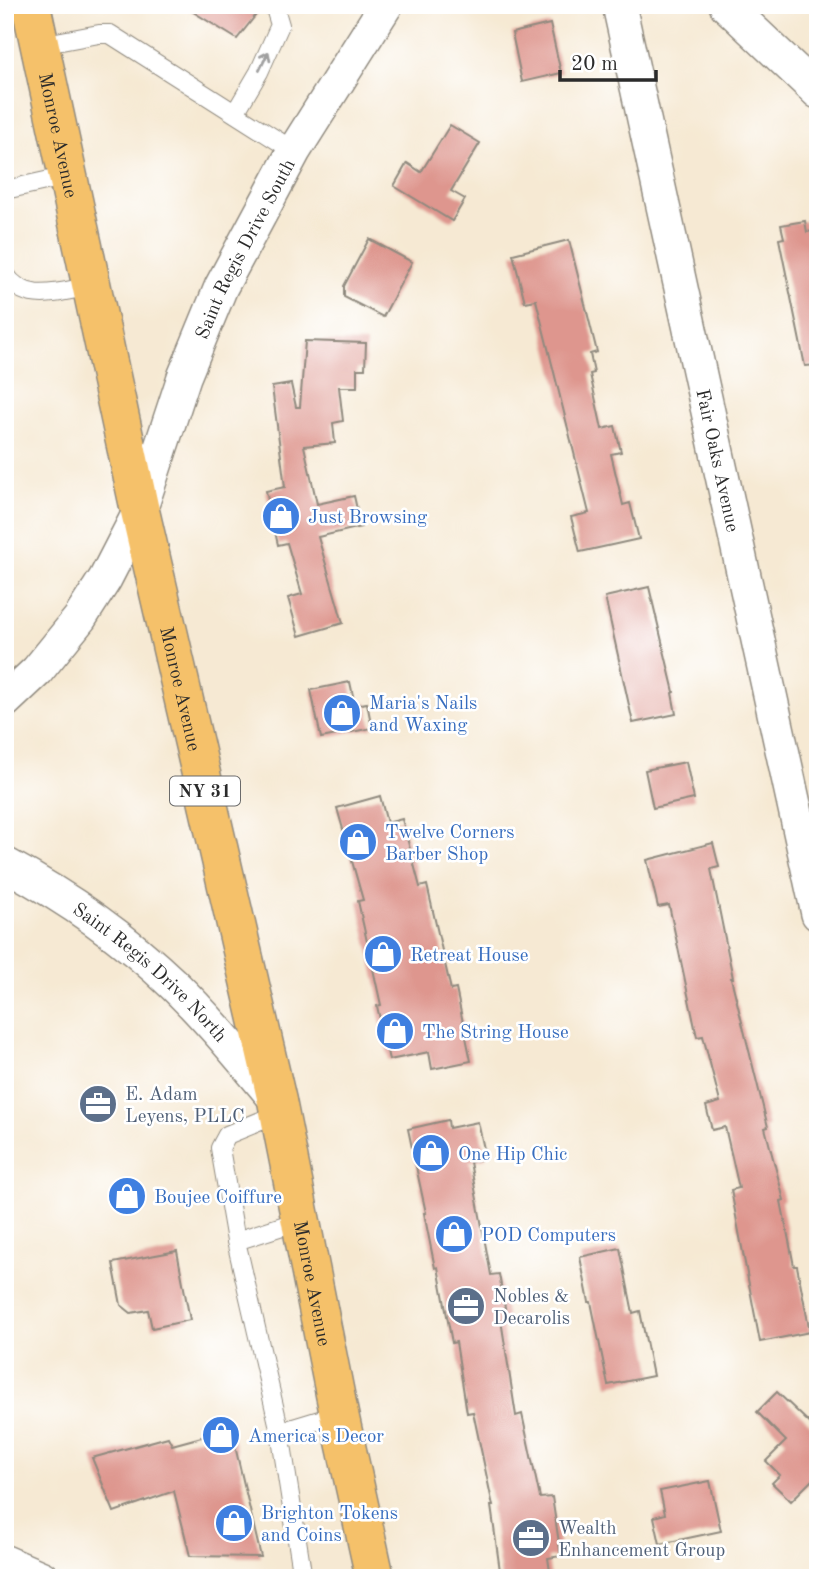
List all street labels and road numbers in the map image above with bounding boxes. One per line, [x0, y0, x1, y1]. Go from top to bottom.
street label: Monroe Avenue [34, 71, 79, 200]
street label: Saint Regis Drive South [194, 156, 300, 342]
street label: Fair Oaks Avenue [691, 387, 741, 534]
street label: Monroe Avenue [155, 625, 202, 753]
road number: NY 31 [170, 776, 240, 806]
street label: Saint Regis Drive North [69, 900, 229, 1047]
street label: Monroe Avenue [289, 1219, 332, 1348]

